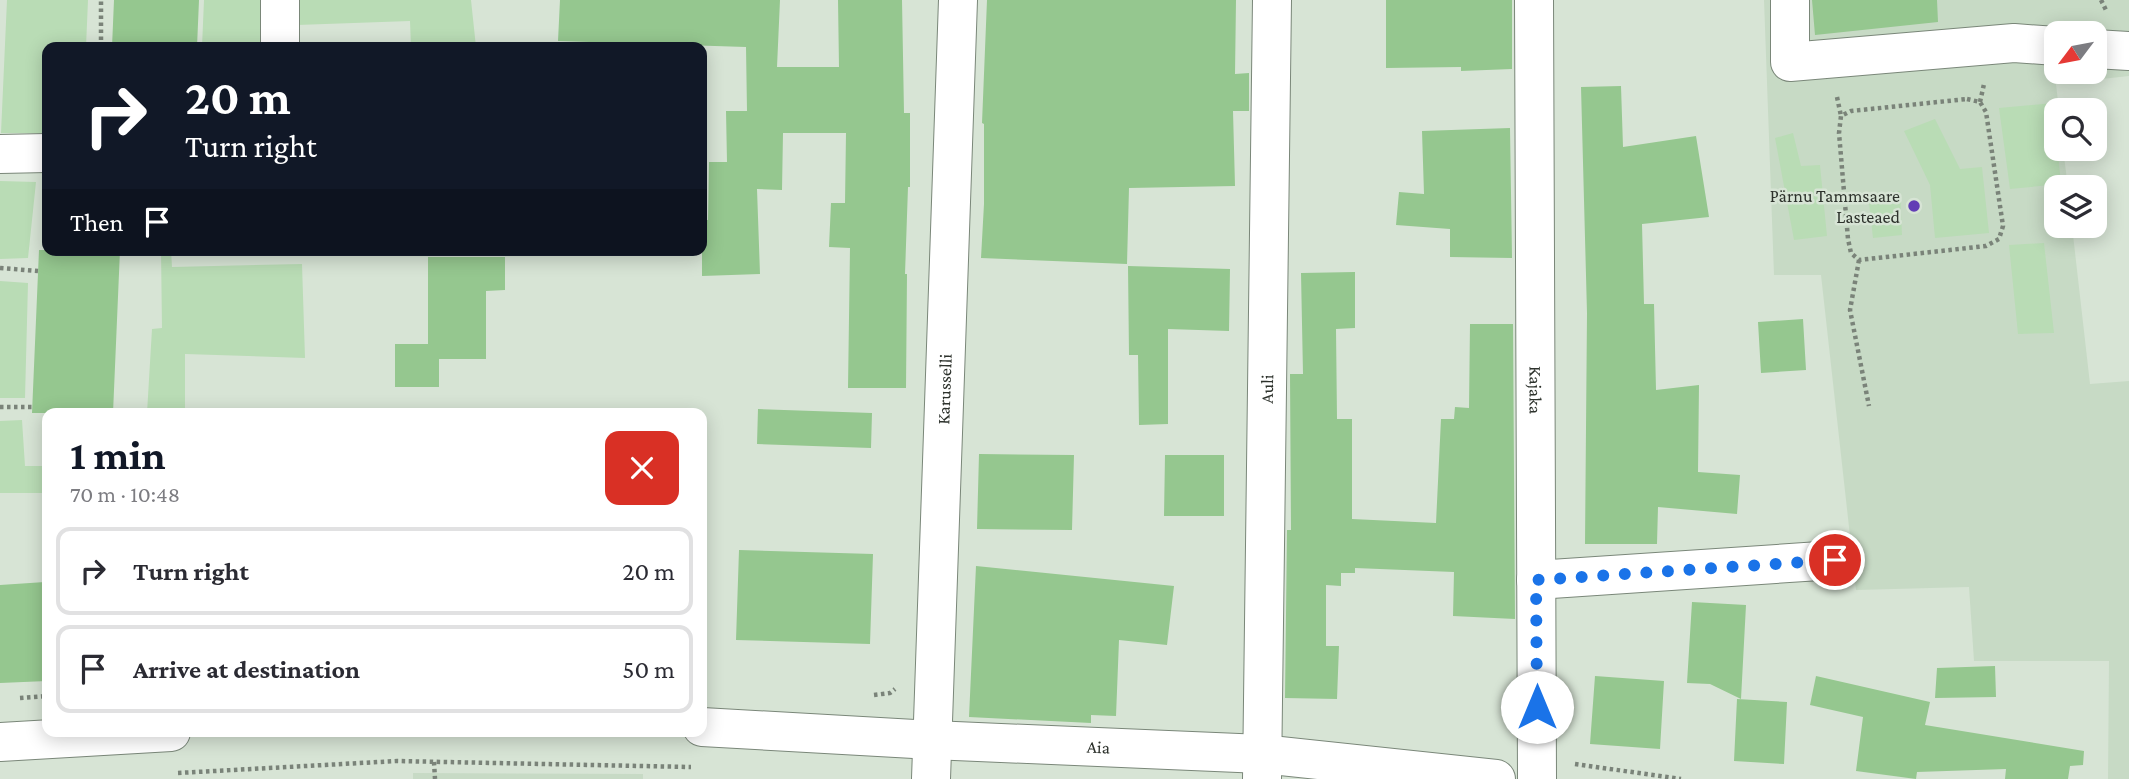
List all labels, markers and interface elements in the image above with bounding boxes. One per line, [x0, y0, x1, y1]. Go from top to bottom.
north arrow [2044, 21, 2107, 84]
map controls [2044, 21, 2107, 238]
icon: right [70, 70, 161, 161]
text: 20 m [185, 70, 291, 125]
button: search [2044, 98, 2107, 161]
text: Turn right [185, 128, 317, 164]
button: layers [2044, 175, 2107, 238]
place label: Pärnu Tammsaare Lasteaed [1770, 186, 1901, 227]
marker: Pärnu Tammsaare Lasteaed [1906, 198, 1922, 214]
icon: arrive [138, 203, 176, 241]
text: Then [70, 208, 124, 237]
street label: Karusselli [933, 353, 956, 425]
street label: Kajaka [1524, 366, 1546, 414]
street label: Auli [1257, 374, 1277, 404]
text: 1 min [70, 431, 166, 478]
button: close [605, 431, 679, 505]
text: 70 m · 10:48 [70, 481, 180, 507]
pin [1805, 530, 1865, 590]
icon: arrive [1816, 541, 1854, 579]
icon: right [74, 552, 112, 590]
text: Turn right [133, 557, 249, 586]
text: 20 m [622, 557, 675, 586]
icon: arrive [74, 650, 112, 688]
text: Arrive at destination [133, 655, 360, 684]
text: 50 m [622, 655, 675, 684]
position arrow [1500, 670, 1574, 744]
street label: Aia [1086, 737, 1111, 758]

